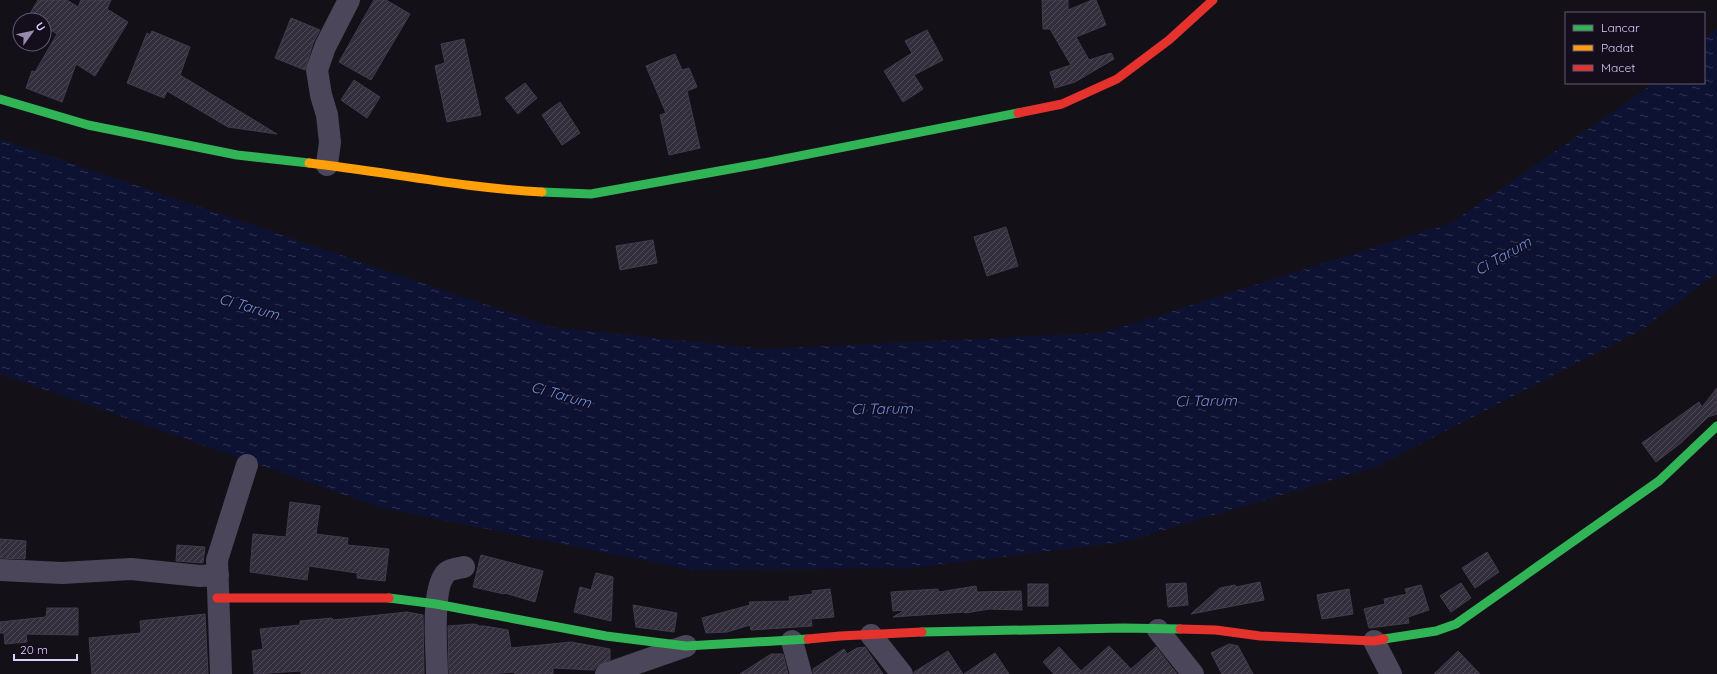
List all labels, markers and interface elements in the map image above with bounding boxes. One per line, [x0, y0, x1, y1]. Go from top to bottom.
north arrow [12, 12, 52, 52]
legend [1565, 12, 1705, 84]
text: U [32, 19, 48, 34]
text: Lancar [1601, 20, 1640, 35]
text: Padat [1601, 40, 1634, 55]
text: Macet [1601, 60, 1635, 75]
water label: Ci Tarum [1471, 232, 1535, 279]
water label: Ci Tarum [217, 289, 282, 324]
water label: Ci Tarum [529, 377, 594, 412]
water label: Ci Tarum [1175, 390, 1237, 411]
water label: Ci Tarum [851, 398, 913, 419]
scale bar [14, 636, 77, 662]
text: 20 m [20, 642, 48, 657]

